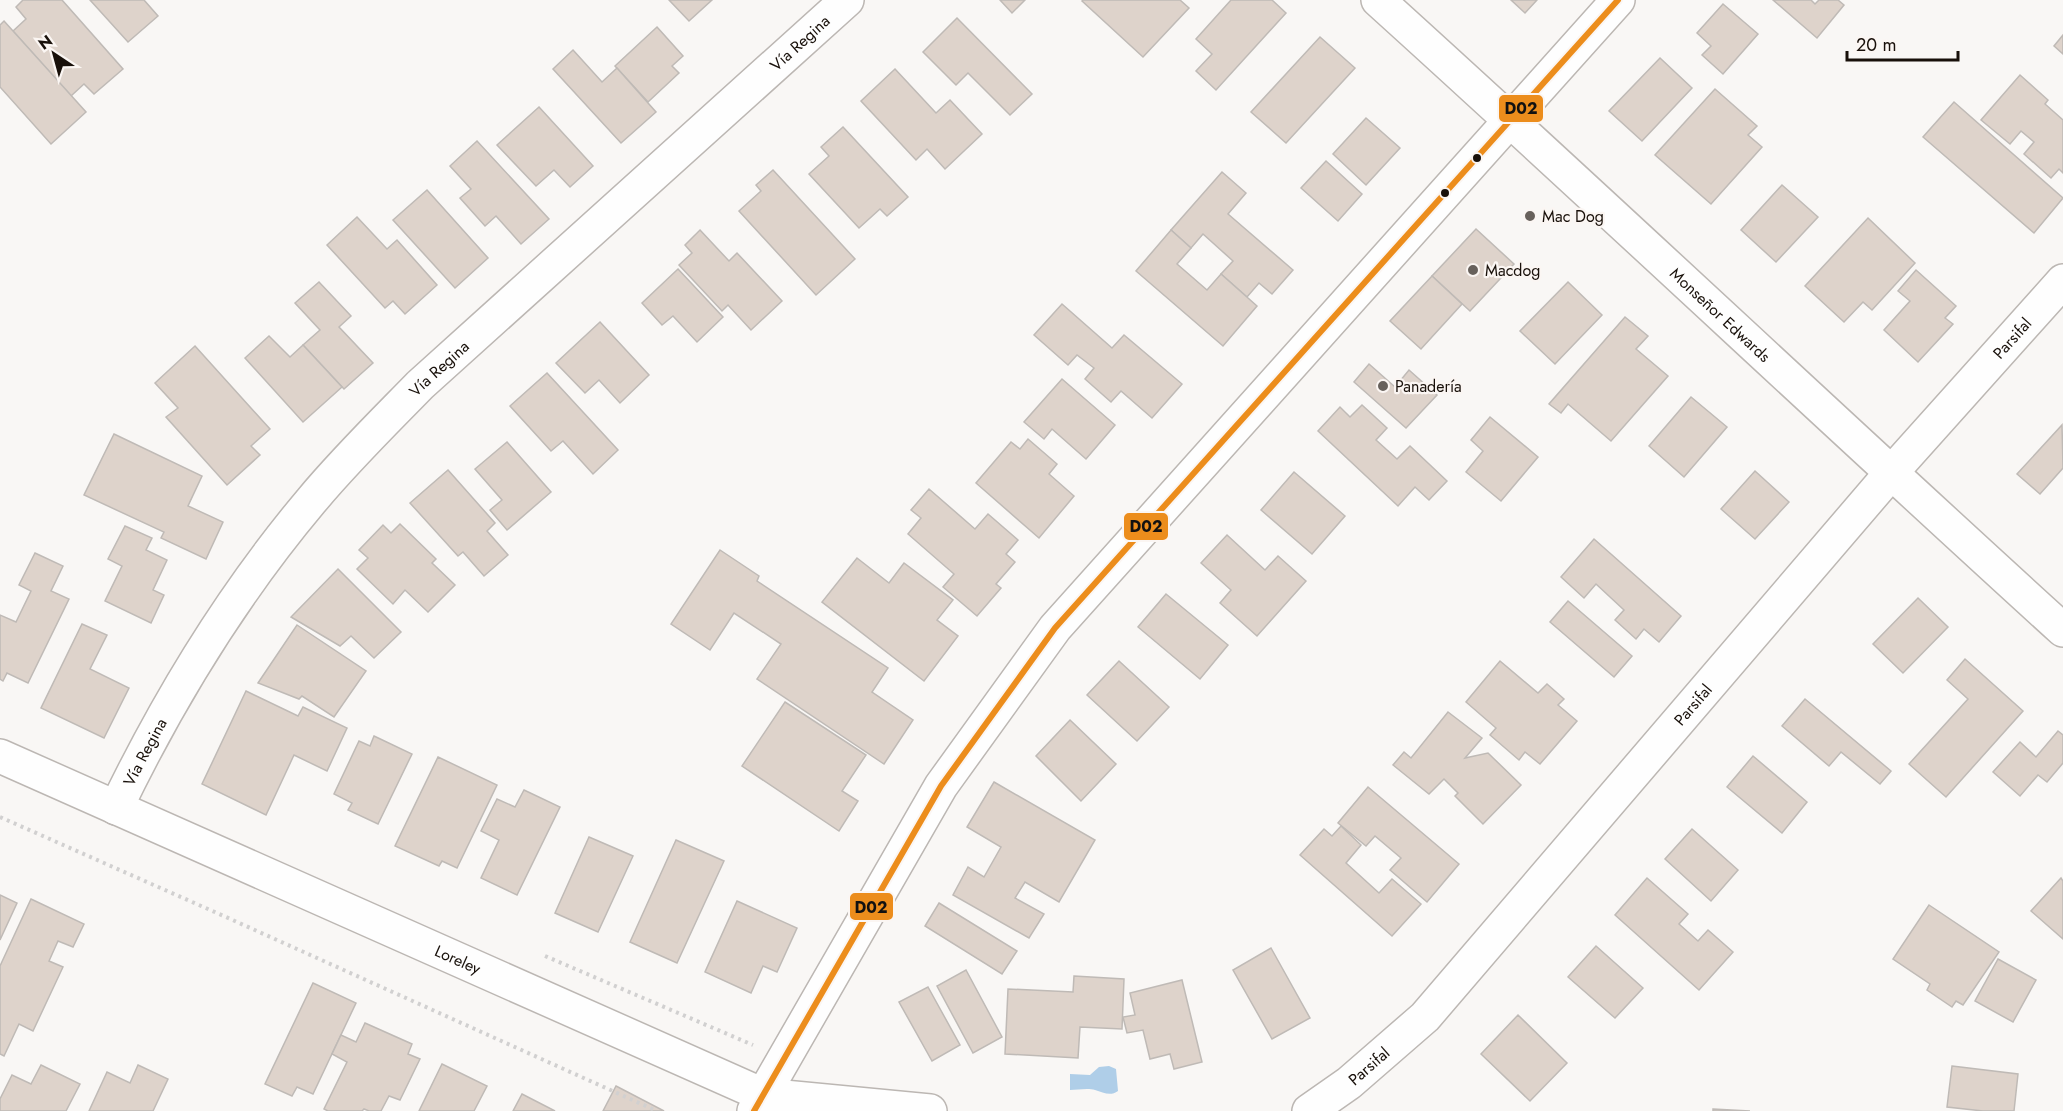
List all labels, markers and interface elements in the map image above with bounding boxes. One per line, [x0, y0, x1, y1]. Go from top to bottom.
street label: Vía Regina [764, 9, 835, 76]
north arrow [24, 24, 84, 84]
scale bar [1847, 24, 1958, 62]
text: N [34, 29, 57, 55]
text: 20 m [1856, 32, 1896, 58]
line badge: D02 [1498, 94, 1544, 123]
text: D02 [1505, 97, 1537, 120]
unlabelled marker [1471, 152, 1483, 164]
unlabelled marker [1439, 187, 1451, 199]
place label: Mac Dog [1542, 205, 1604, 228]
marker: Mac Dog [1523, 209, 1537, 223]
place label: Macdog [1485, 259, 1540, 282]
street label: Monseñor Edwards [1665, 262, 1776, 367]
marker: Macdog [1466, 263, 1480, 277]
street label: Parsifal [1987, 312, 2037, 364]
street label: Vía Regina [404, 335, 474, 401]
place label: Panadería [1395, 375, 1462, 398]
marker: Panadería [1376, 379, 1390, 393]
line badge: D02 [1123, 512, 1169, 541]
text: D02 [1130, 515, 1162, 538]
street label: Parsifal [1668, 679, 1717, 730]
street label: Vía Regina [117, 714, 172, 790]
line badge: D02 [849, 892, 894, 921]
text: D02 [855, 896, 887, 919]
street label: Loreley [431, 939, 485, 980]
street label: Parsifal [1343, 1041, 1394, 1090]

